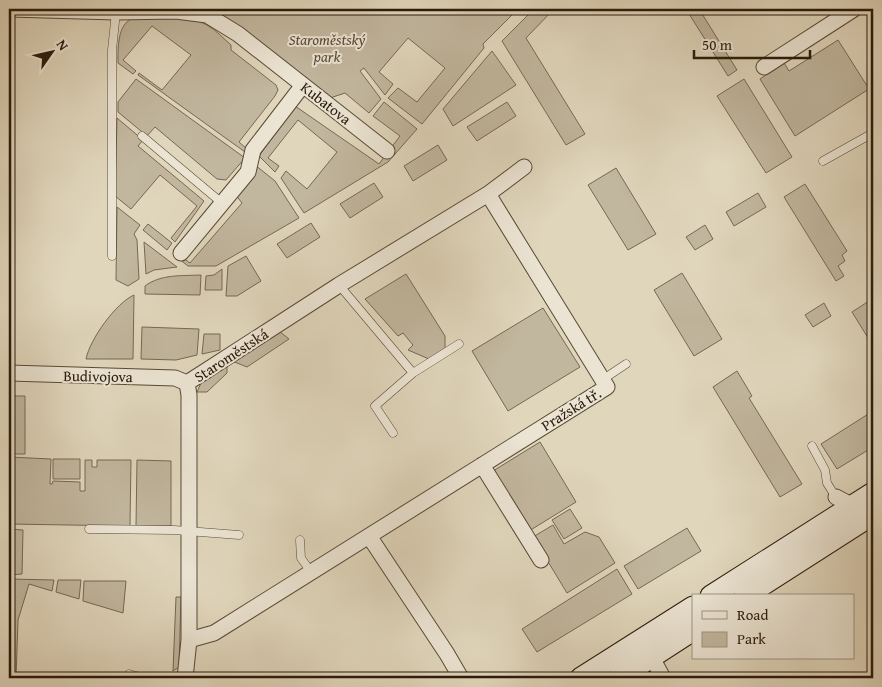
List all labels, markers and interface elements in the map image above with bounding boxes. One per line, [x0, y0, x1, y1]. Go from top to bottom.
north arrow [28, 28, 78, 78]
scale bar [694, 28, 811, 60]
park label: Staroměstský park [289, 29, 365, 67]
text: 50 m [702, 34, 733, 55]
text: N [52, 35, 74, 55]
street label: Kubatova [296, 77, 356, 129]
street label: Staroměstská [190, 323, 272, 387]
street label: Budivojova [63, 365, 133, 387]
street label: Pražská tř. [537, 382, 605, 436]
legend [692, 594, 854, 660]
text: Road [737, 604, 768, 625]
text: Park [737, 628, 766, 649]

